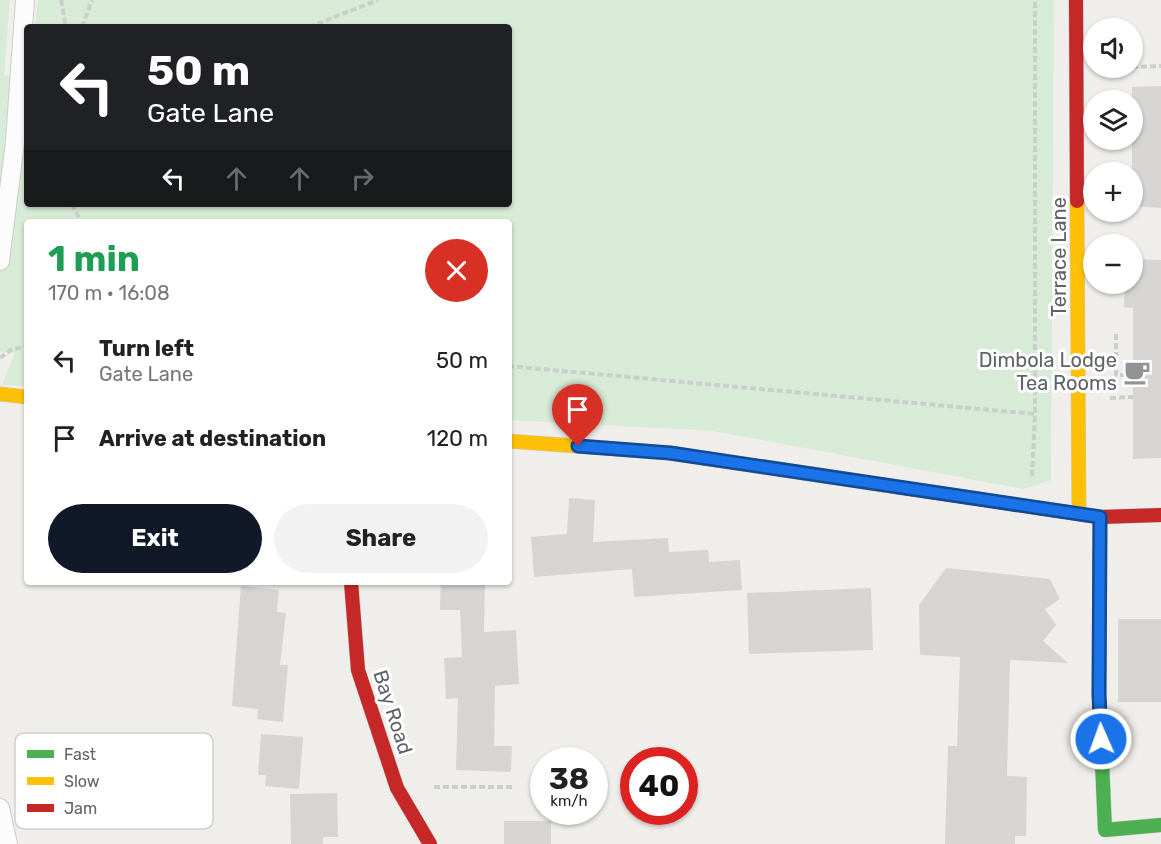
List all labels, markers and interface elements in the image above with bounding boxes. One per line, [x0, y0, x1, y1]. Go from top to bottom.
map controls [1083, 18, 1143, 294]
button: sound [1083, 18, 1143, 78]
text: 50 m [147, 46, 250, 96]
icon: left [48, 48, 126, 126]
button: layers [1083, 90, 1143, 150]
text: Gate Lane [147, 97, 274, 129]
icon: left [157, 162, 190, 195]
icon: ahead [220, 162, 253, 195]
icon: ahead [283, 162, 316, 195]
icon: right [346, 162, 379, 195]
button: + [1083, 162, 1143, 222]
street label: Terrace Lane [1047, 197, 1071, 317]
button: − [1083, 234, 1143, 294]
text: 1 min [48, 237, 140, 280]
button: close [425, 239, 488, 302]
text: 170 m · 16:08 [48, 281, 170, 305]
text: Turn left [99, 335, 194, 362]
icon: left [48, 344, 81, 377]
text: 50 m [436, 347, 488, 374]
place label: Dimbola Lodge Tea Rooms [979, 348, 1117, 395]
cafe icon: Dimbola Lodge Tea Rooms [1122, 357, 1152, 387]
text: Gate Lane [99, 362, 193, 386]
pin [552, 384, 603, 446]
icon: arrive [561, 393, 594, 426]
icon: arrive [48, 422, 81, 455]
text: Arrive at destination [99, 425, 326, 452]
text: 120 m [427, 425, 488, 452]
button: Exit [48, 504, 262, 573]
button: Share [274, 504, 488, 573]
street label: Bay Road [368, 667, 418, 757]
position arrow [1069, 707, 1133, 771]
legend [15, 733, 213, 829]
text: Fast [64, 745, 96, 764]
speed limit sign: 40 [620, 747, 698, 825]
text: 38 [549, 761, 589, 797]
text: Slow [64, 772, 100, 791]
text: km/h [550, 792, 588, 810]
text: Jam [64, 799, 97, 818]

